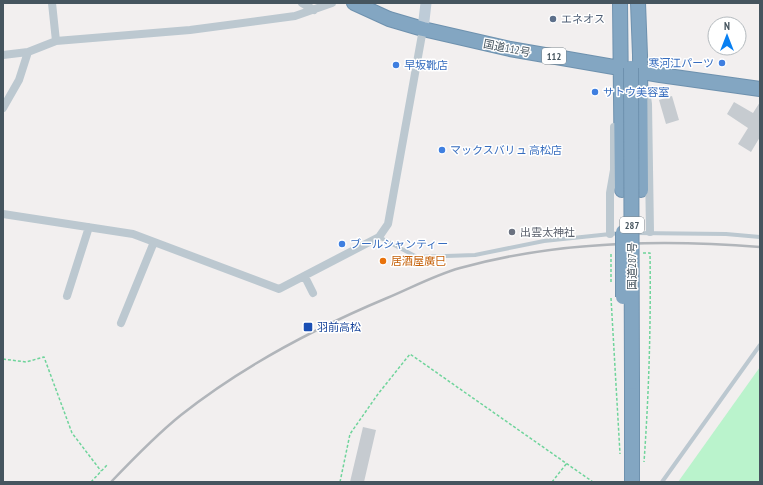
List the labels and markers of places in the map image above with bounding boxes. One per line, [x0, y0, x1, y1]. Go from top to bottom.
place label: エネオス [561, 12, 605, 26]
marker: エネオス [548, 14, 558, 24]
place label: 寒河江パーツ [648, 56, 714, 70]
place label: 早坂靴店 [404, 58, 448, 72]
marker: 寒河江パーツ [717, 58, 727, 68]
marker: 早坂靴店 [391, 60, 401, 70]
place label: サトウ美容室 [603, 85, 669, 99]
marker: サトウ美容室 [590, 87, 600, 97]
place label: マックスバリュ 高松店 [450, 143, 562, 157]
marker: マックスバリュ 高松店 [437, 145, 447, 155]
place label: 出雲太神社 [520, 225, 575, 239]
marker: 出雲太神社 [507, 227, 517, 237]
place label: ブールシャンティー [350, 237, 448, 251]
marker: ブールシャンティー [337, 239, 347, 249]
place label: 居酒屋廣巳 [391, 254, 446, 268]
marker: 居酒屋廣巳 [378, 256, 388, 266]
place label: 羽前高松 [317, 320, 361, 334]
marker: 羽前高松 [302, 321, 314, 333]

